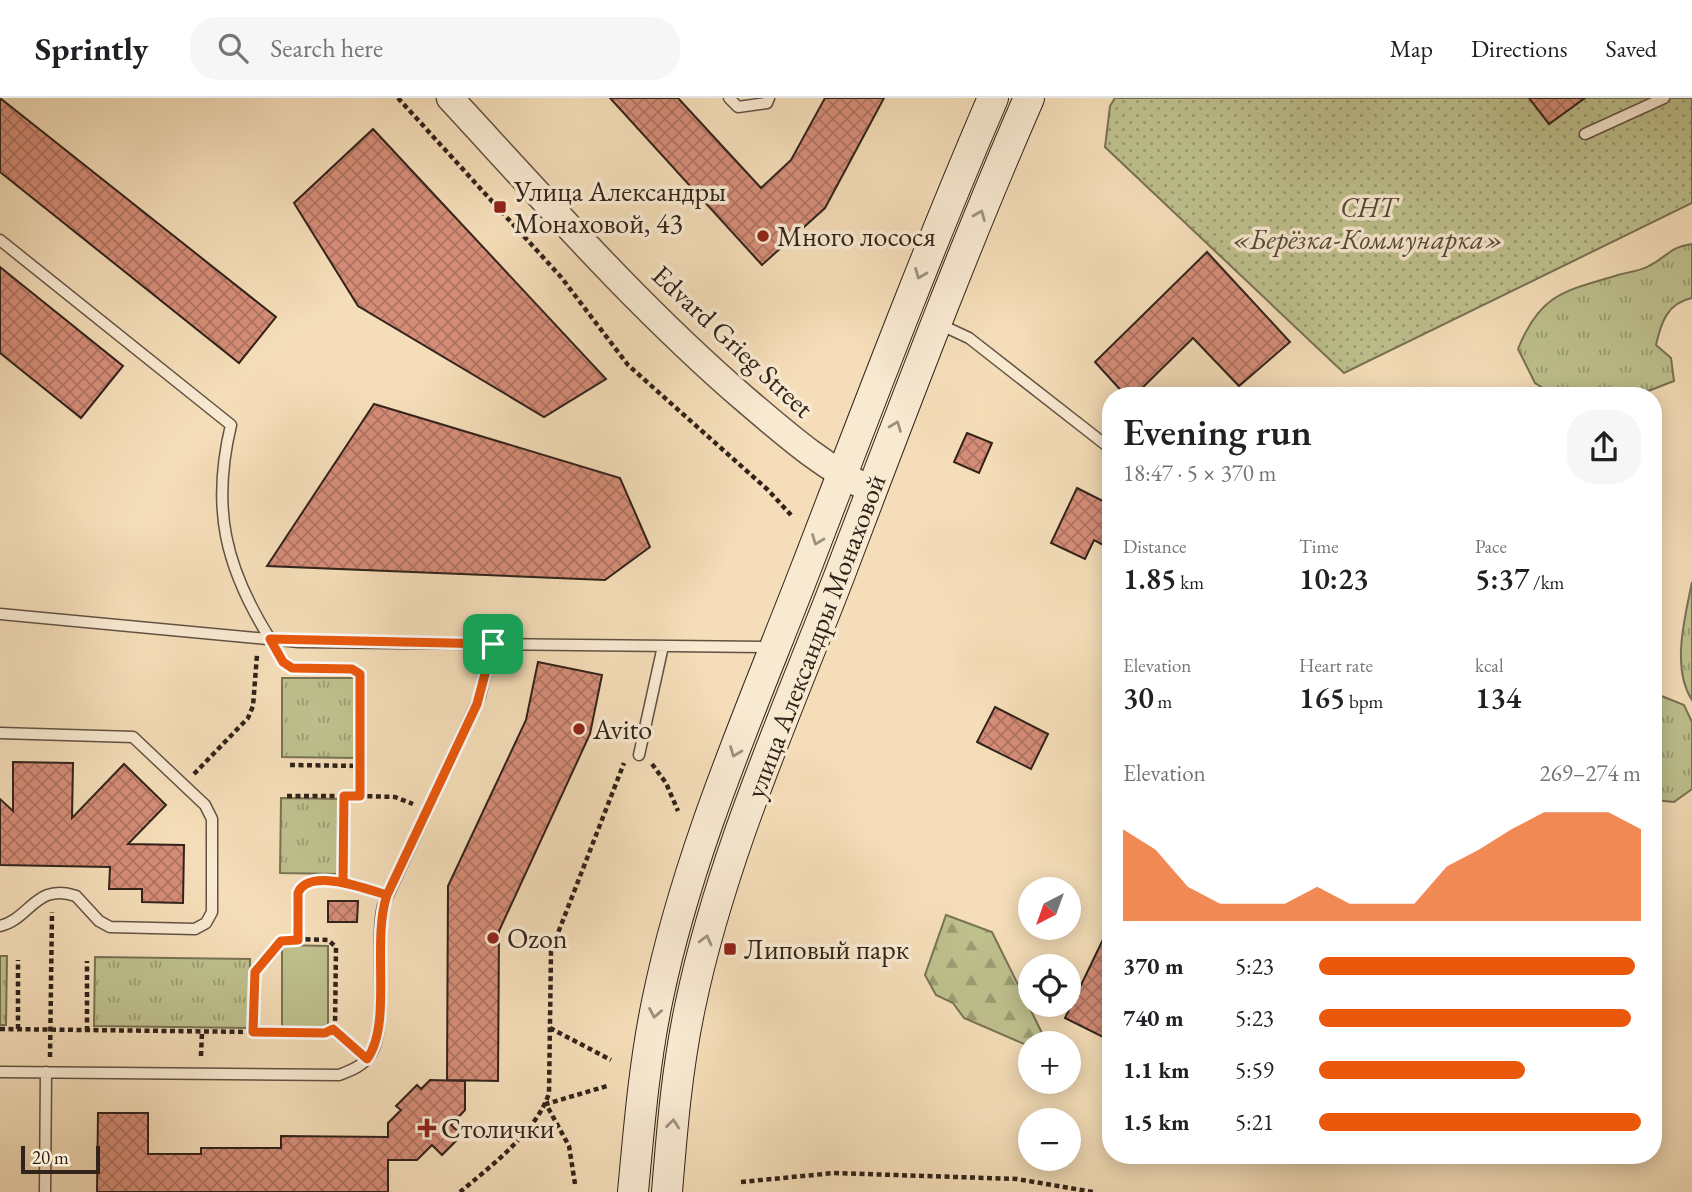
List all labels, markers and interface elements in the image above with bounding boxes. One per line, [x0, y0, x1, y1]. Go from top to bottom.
search box [190, 17, 680, 80]
text: Sprintly [35, 27, 148, 70]
icon: search [214, 29, 252, 67]
text: Search here [270, 31, 383, 65]
text: Map [1390, 33, 1433, 64]
text: Directions [1471, 33, 1568, 64]
text: Saved [1606, 33, 1657, 64]
place label: Улица Александры Монаховой, 43 [513, 173, 726, 241]
park label: СНТ «Берёзка-Коммунарка» [1232, 189, 1504, 257]
marker: Улица Александры Монаховой, 43 [492, 199, 508, 215]
one-way arrow [972, 210, 986, 222]
place label: Много лосося [777, 218, 936, 254]
marker: Много лосося [755, 228, 771, 244]
street label: Edvard Grieg Street [645, 257, 822, 425]
one-way arrow [914, 268, 928, 280]
text: Evening run [1123, 407, 1312, 456]
button: share [1567, 410, 1641, 484]
one-way arrow [888, 421, 902, 433]
text: 18:47 · 5 × 370 m [1123, 458, 1276, 488]
street label: улица Александры Монаховой [737, 469, 894, 803]
one-way arrow [811, 533, 825, 545]
text: Distance [1123, 534, 1186, 559]
text: Time [1299, 534, 1339, 559]
text: Pace [1475, 534, 1507, 559]
text: 1.85 [1123, 559, 1176, 598]
text: 10:23 [1299, 559, 1369, 598]
text: 5:37 [1475, 559, 1529, 598]
text: km [1176, 570, 1204, 595]
text: /km [1529, 570, 1564, 595]
pin [463, 614, 523, 674]
icon: arrive [474, 625, 512, 663]
text: Elevation [1123, 653, 1191, 678]
text: Heart rate [1299, 653, 1373, 678]
text: kcal [1475, 653, 1504, 678]
text: 30 [1123, 678, 1154, 717]
text: 165 [1299, 678, 1345, 717]
text: 134 [1475, 678, 1521, 717]
text: m [1154, 689, 1172, 714]
text: bpm [1345, 689, 1383, 714]
place label: Avito [592, 711, 652, 747]
marker: Avito [571, 721, 587, 737]
one-way arrow [729, 745, 743, 757]
text: Elevation [1123, 758, 1206, 788]
text: 269–274 m [1540, 758, 1641, 788]
north arrow [1018, 877, 1082, 940]
map controls [1018, 877, 1081, 1171]
place label: Ozon [507, 920, 568, 956]
marker: Ozon [485, 930, 501, 946]
place label: Липовый парк [744, 931, 909, 967]
one-way arrow [698, 935, 712, 947]
marker: Липовый парк [722, 941, 738, 957]
text: 370 m [1123, 951, 1184, 981]
text: 5:23 [1235, 951, 1274, 981]
button: locate [1018, 954, 1081, 1017]
text: 740 m [1123, 1003, 1184, 1033]
text: 5:23 [1235, 1003, 1274, 1033]
one-way arrow [648, 1007, 663, 1019]
button: + [1018, 1031, 1081, 1094]
text: 1.1 km [1123, 1055, 1190, 1085]
text: 5:59 [1235, 1055, 1274, 1085]
text: 1.5 km [1123, 1107, 1190, 1137]
text: 5:21 [1235, 1107, 1274, 1137]
button: − [1018, 1108, 1081, 1171]
place label: Столички [441, 1110, 555, 1146]
one-way arrow [665, 1118, 680, 1129]
marker: Столички [419, 1120, 435, 1136]
scale bar [21, 1143, 100, 1175]
text: 20 m [32, 1145, 69, 1170]

